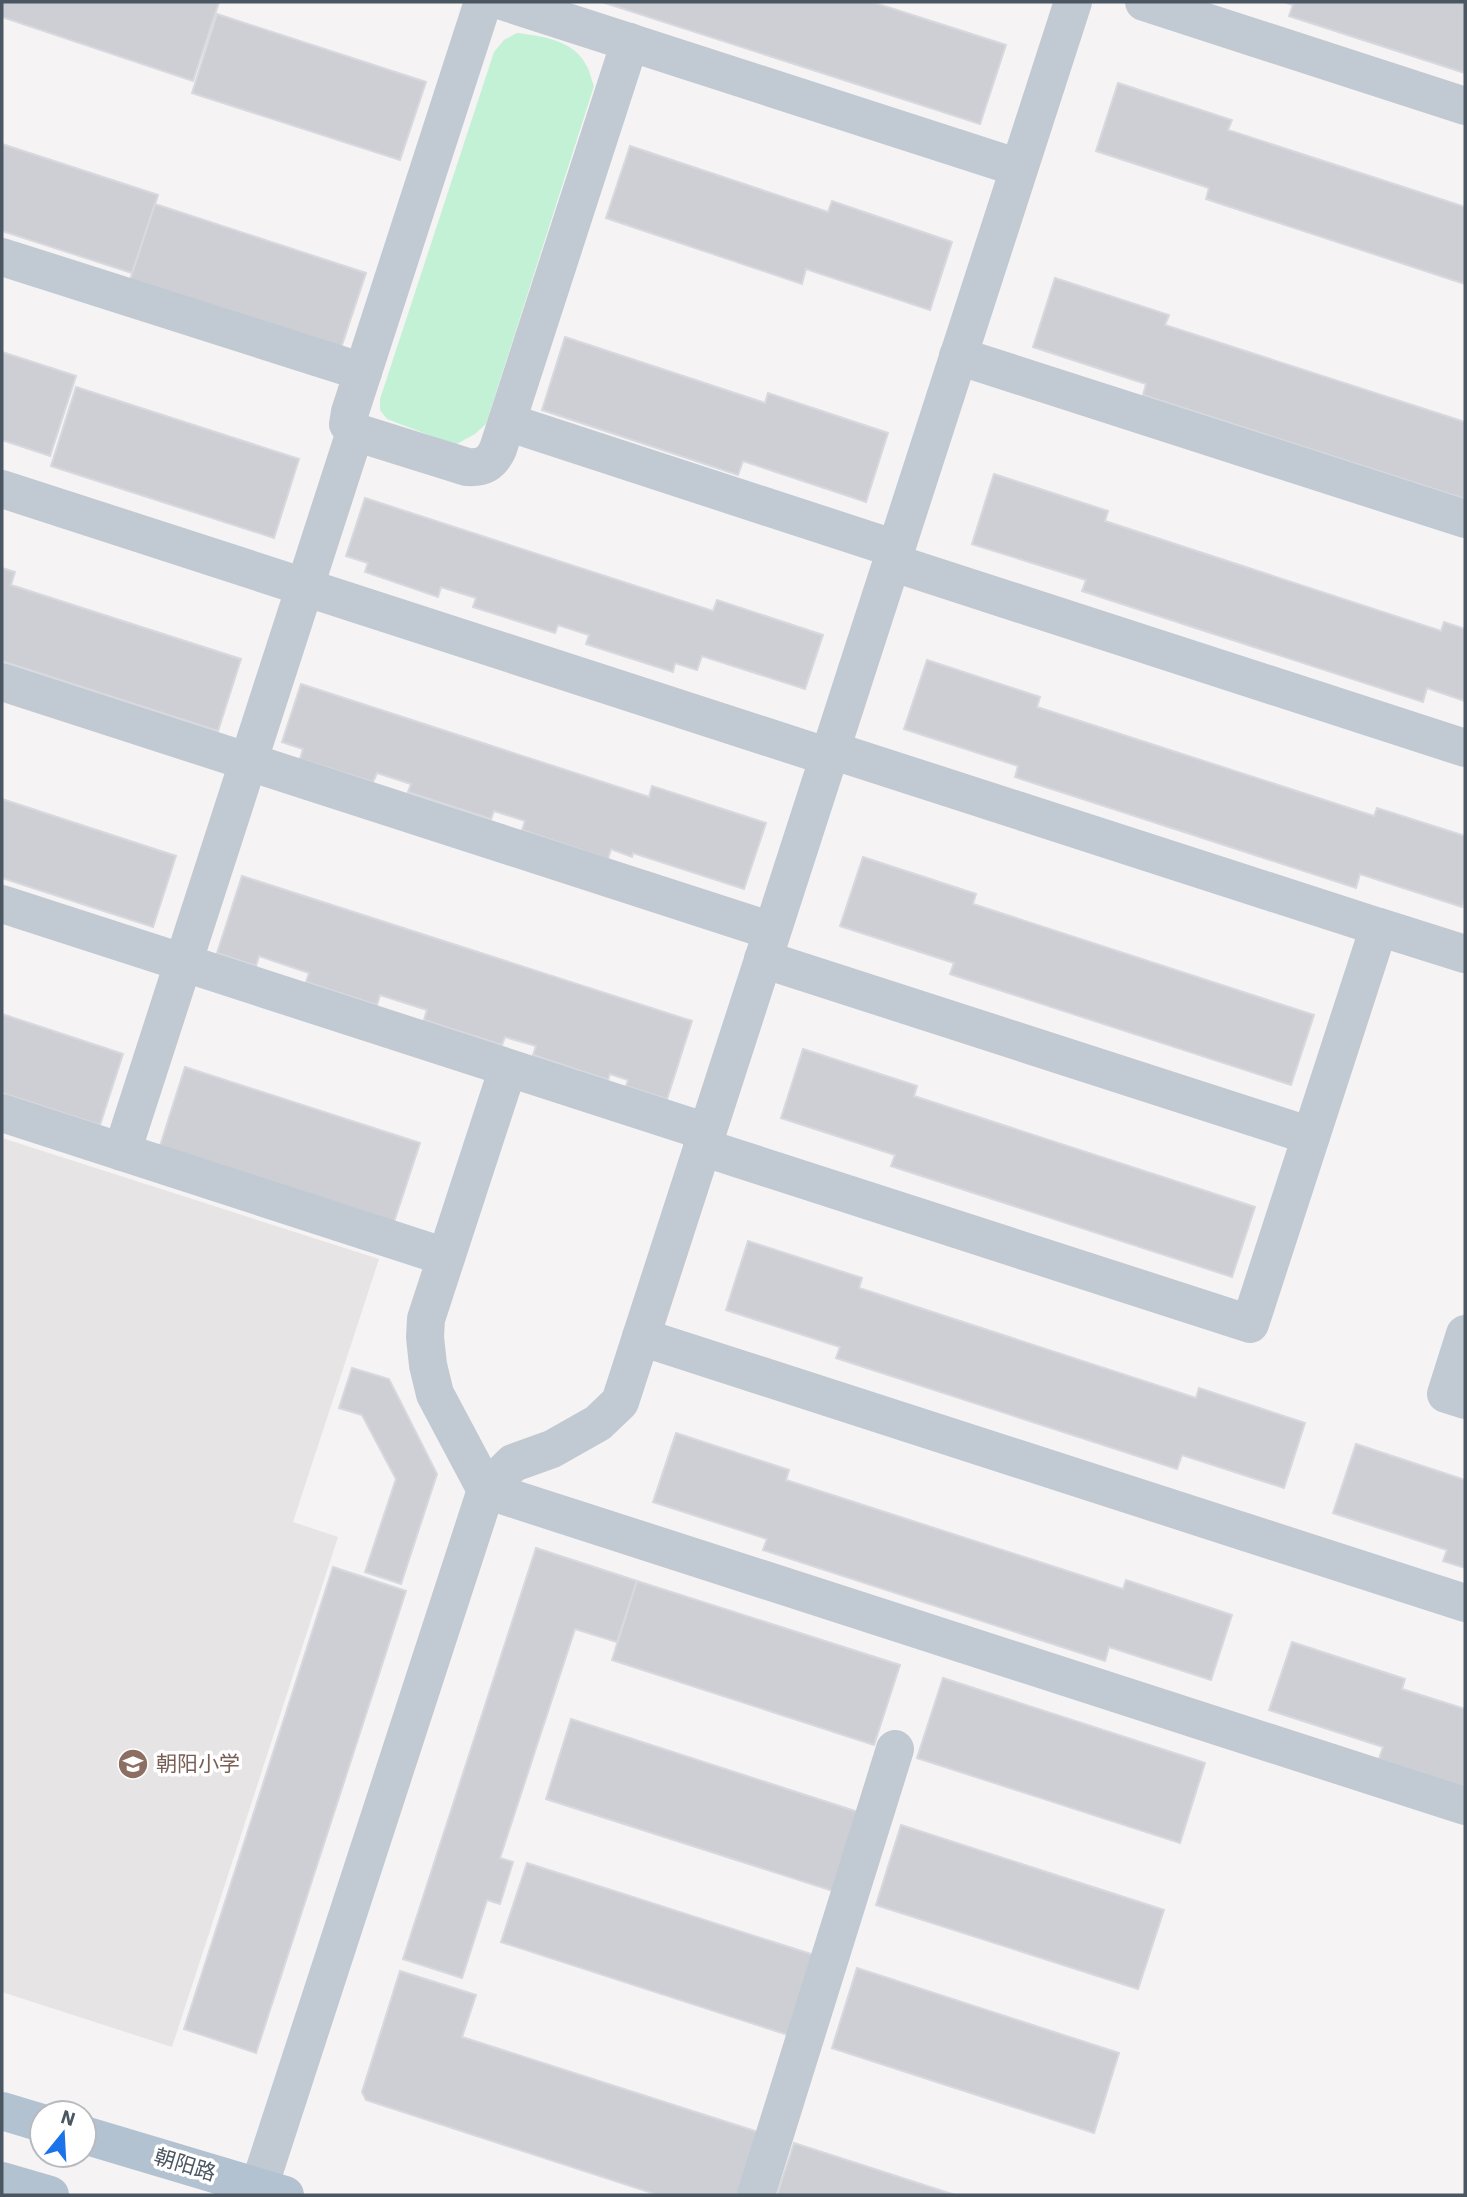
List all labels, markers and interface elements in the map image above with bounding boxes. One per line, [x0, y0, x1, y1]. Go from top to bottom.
school or university icon: 朝阳小学 [116, 1747, 150, 1781]
place label: 朝阳小学 [156, 1749, 240, 1777]
north arrow [28, 2099, 98, 2169]
text: N [58, 2104, 79, 2131]
street label: 朝阳路 [151, 2141, 220, 2187]

